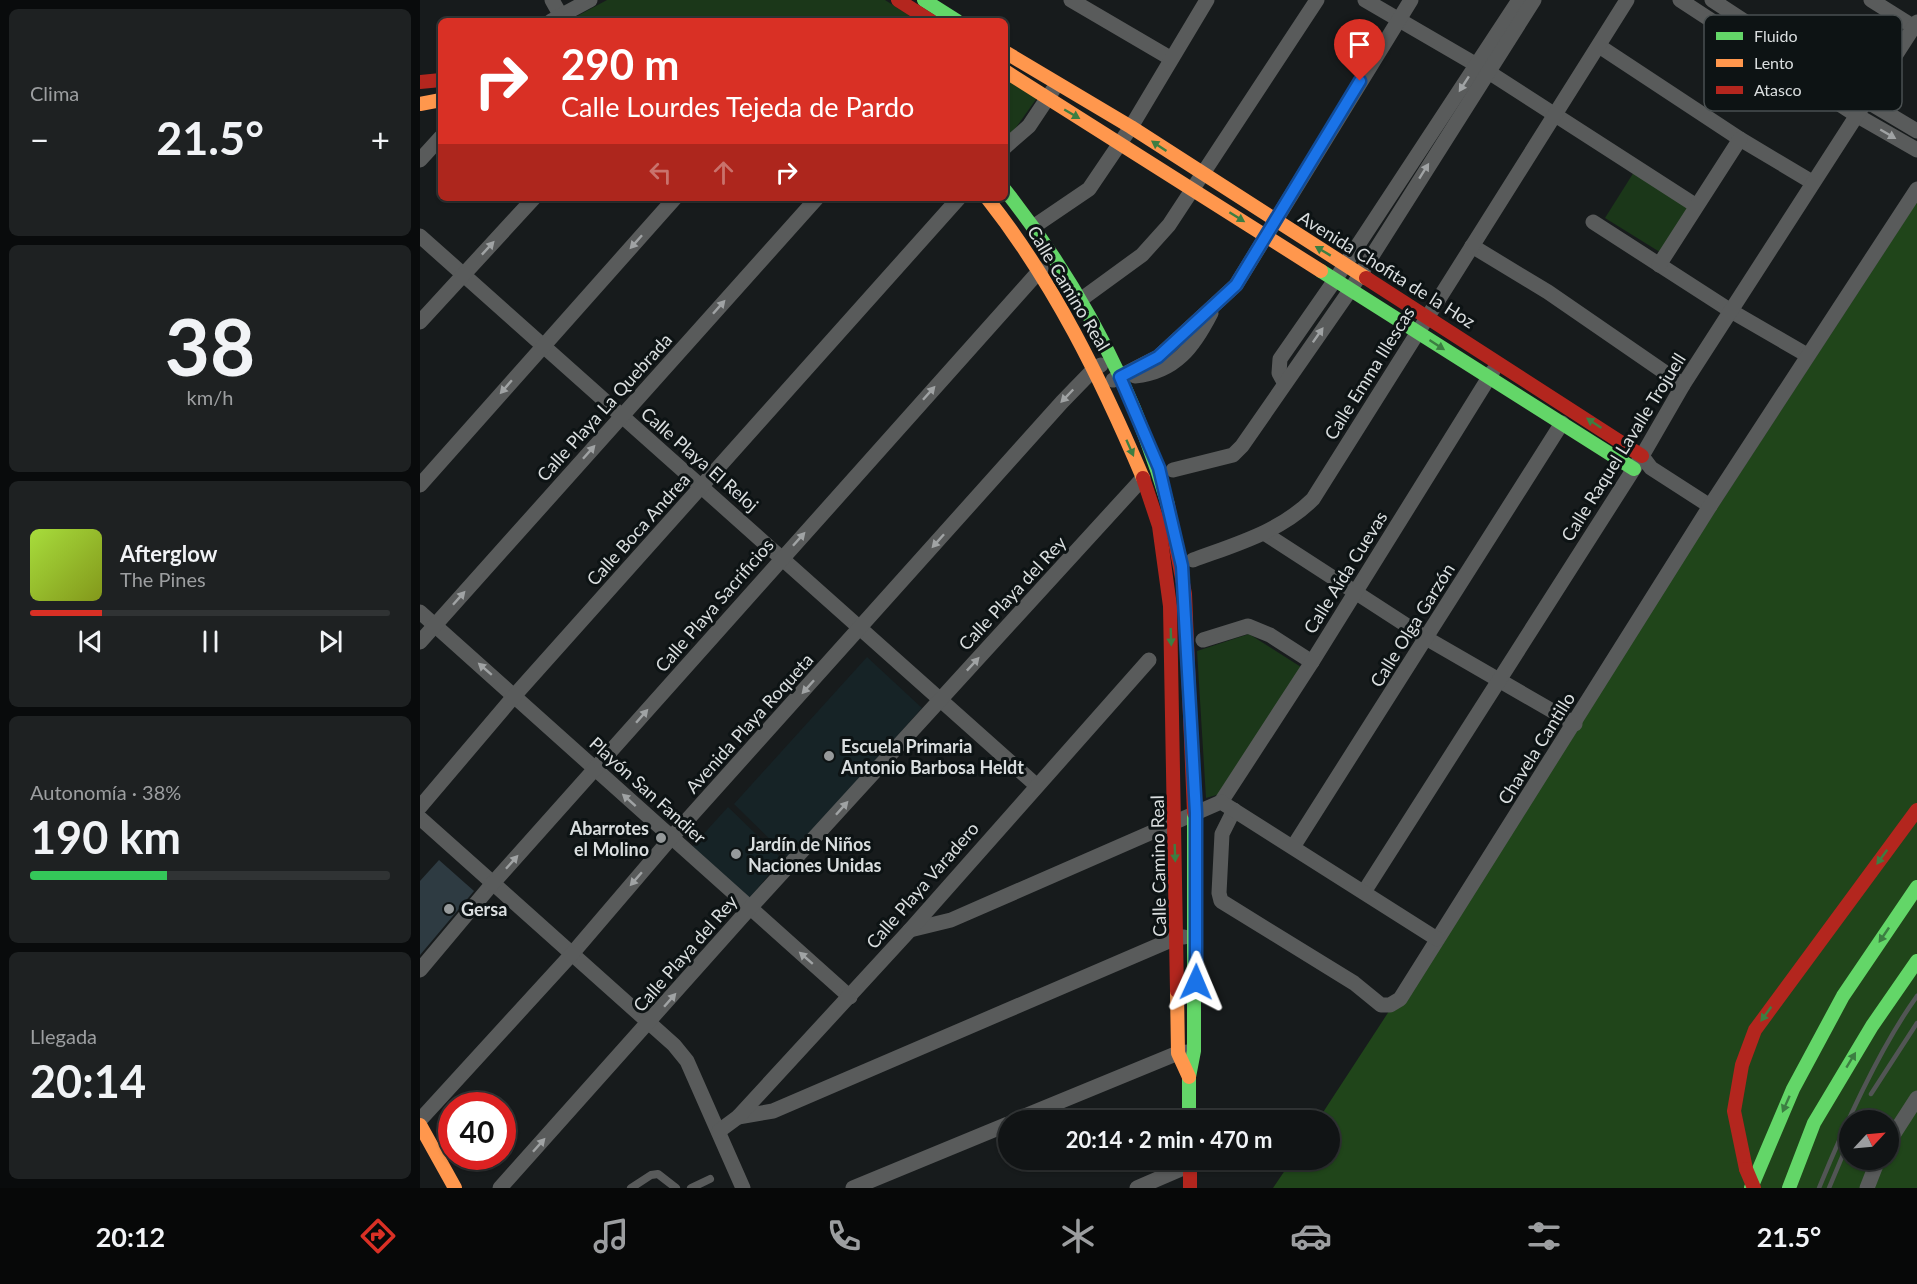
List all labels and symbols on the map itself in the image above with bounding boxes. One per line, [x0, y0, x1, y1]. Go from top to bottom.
legend [1704, 15, 1902, 111]
pin [1334, 19, 1385, 81]
text: Fluido [1754, 26, 1797, 45]
text: Lento [1754, 53, 1794, 72]
one-way arrow [1458, 76, 1469, 92]
text: Atasco [1754, 80, 1802, 99]
one-way arrow [1064, 108, 1080, 119]
one-way arrow [1880, 128, 1897, 138]
one-way arrow [1151, 141, 1167, 152]
one-way arrow [1418, 163, 1429, 179]
street label: Avenida Chofita de la Hoz [1295, 206, 1479, 332]
one-way arrow [1229, 212, 1245, 223]
street label: Calle Camino Real [1023, 222, 1115, 354]
one-way arrow [629, 234, 643, 249]
one-way arrow [481, 241, 494, 256]
one-way arrow [1315, 246, 1331, 257]
one-way arrow [712, 300, 726, 315]
street label: Calle Emma Illescas [1319, 302, 1419, 444]
one-way arrow [1312, 327, 1324, 343]
street label: Calle Playa La Quebrada [532, 329, 676, 485]
one-way arrow [1428, 339, 1444, 351]
street label: Calle Raquel Lavalle Trojuell [1556, 349, 1690, 545]
one-way arrow [500, 379, 513, 394]
one-way arrow [922, 386, 935, 401]
one-way arrow [1061, 389, 1075, 403]
street label: Calle Playa El Reloj [637, 402, 763, 516]
one-way arrow [1586, 418, 1602, 429]
one-way arrow [1126, 439, 1135, 457]
one-way arrow [582, 445, 596, 460]
street label: Calle Boca Andrea [582, 468, 694, 590]
street label: Calle Aída Cuevas [1299, 507, 1392, 637]
one-way arrow [792, 531, 806, 546]
street label: Calle Playa del Rey [954, 531, 1071, 654]
street label: Calle Playa Sacrificios [650, 534, 778, 676]
one-way arrow [931, 534, 945, 549]
street label: Calle Olga Garzón [1365, 559, 1459, 691]
one-way arrow [452, 591, 465, 606]
one-way arrow [1166, 627, 1175, 646]
street label: Avenida Playa Roqueta [681, 649, 817, 797]
one-way arrow [966, 656, 980, 671]
one-way arrow [478, 663, 493, 676]
one-way arrow [802, 679, 815, 694]
street label: Chavela Cantillo [1493, 688, 1579, 808]
one-way arrow [635, 709, 648, 724]
street label: Playón San Fandier [585, 732, 711, 848]
place label: Escuela Primaria Antonio Barbosa Heldt [840, 735, 1024, 778]
marker: Escuela Primaria Antonio Barbosa Heldt [822, 749, 836, 763]
one-way arrow [622, 794, 637, 807]
street label: Calle Camino Real [1146, 795, 1170, 937]
one-way arrow [835, 800, 849, 815]
place label: Abarrotes el Molino [569, 817, 649, 860]
street label: Calle Playa Varadero [861, 817, 983, 953]
marker: Abarrotes el Molino [654, 831, 668, 845]
place label: Jardín de Niños Naciones Unidas [748, 833, 882, 876]
one-way arrow [1171, 843, 1180, 862]
marker: Jardín de Niños Naciones Unidas [729, 847, 743, 861]
one-way arrow [1876, 848, 1888, 864]
one-way arrow [505, 855, 518, 870]
one-way arrow [630, 871, 643, 886]
street label: Calle Playa del Rey [628, 890, 742, 1016]
place label: Gersa [461, 898, 507, 920]
marker: Gersa [442, 902, 456, 916]
one-way arrow [1878, 927, 1890, 943]
position arrow [1164, 950, 1228, 1014]
one-way arrow [798, 951, 813, 965]
one-way arrow [663, 992, 676, 1008]
one-way arrow [1761, 1006, 1773, 1021]
one-way arrow [1846, 1052, 1857, 1068]
speed limit sign: 40 [438, 1092, 516, 1170]
one-way arrow [1782, 1095, 1791, 1112]
north arrow [1839, 1110, 1899, 1170]
one-way arrow [532, 1137, 546, 1152]

